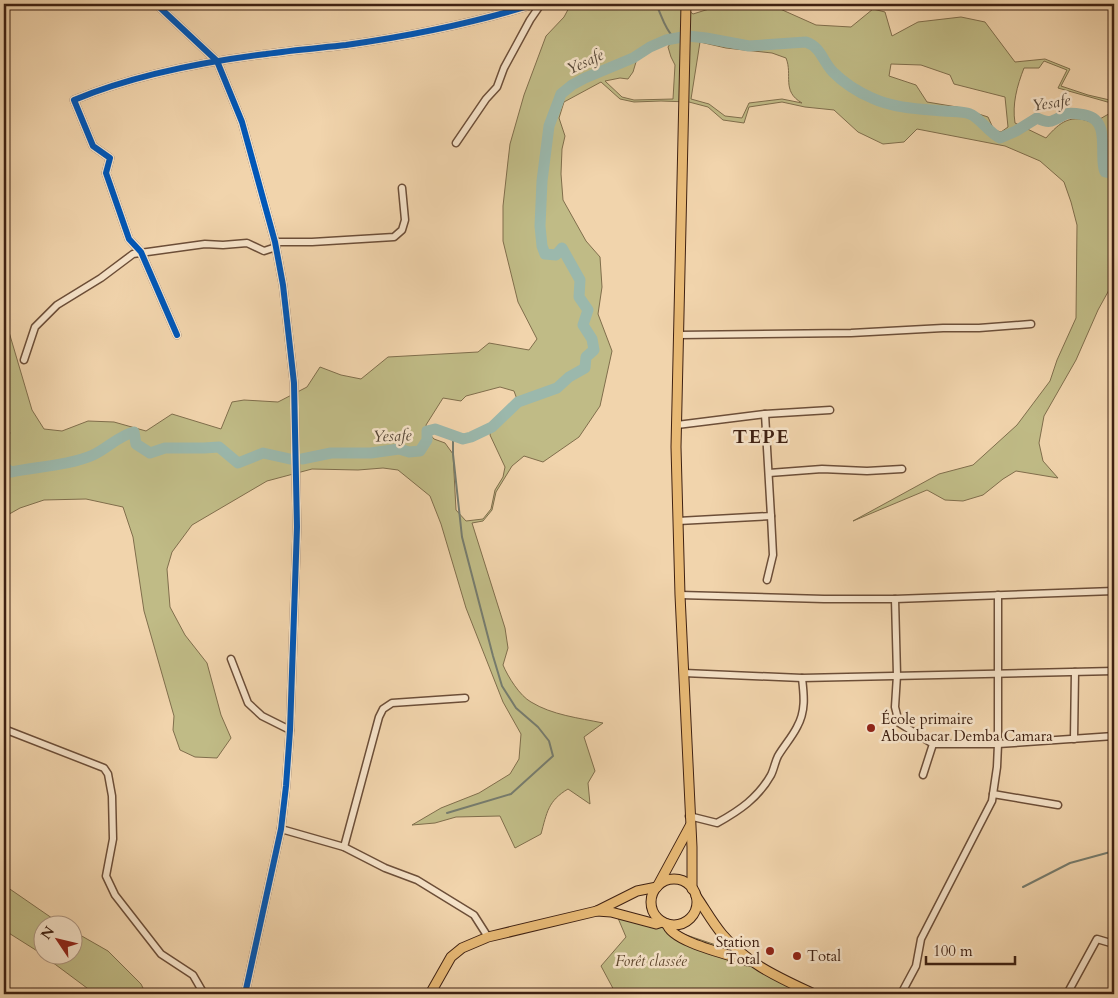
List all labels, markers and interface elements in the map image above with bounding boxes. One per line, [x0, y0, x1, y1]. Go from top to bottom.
water label: Yesafe [563, 43, 608, 80]
water label: Yesafe [1030, 89, 1073, 117]
district label: TEPE [733, 423, 789, 450]
water label: Yesafe [372, 424, 413, 448]
place label: École primaire Aboubacar Demba Camara [881, 709, 1053, 746]
marker: École primaire Aboubacar Demba Camara [865, 722, 877, 734]
north arrow [32, 916, 82, 966]
text: N [36, 922, 59, 943]
place label: Station Total [716, 932, 760, 969]
scale bar [926, 933, 1014, 965]
text: 100 m [933, 941, 973, 961]
marker: Station Total [764, 945, 776, 957]
place label: Total [807, 946, 841, 966]
marker: Total [791, 950, 803, 962]
park label: Forêt classée [615, 951, 687, 971]

